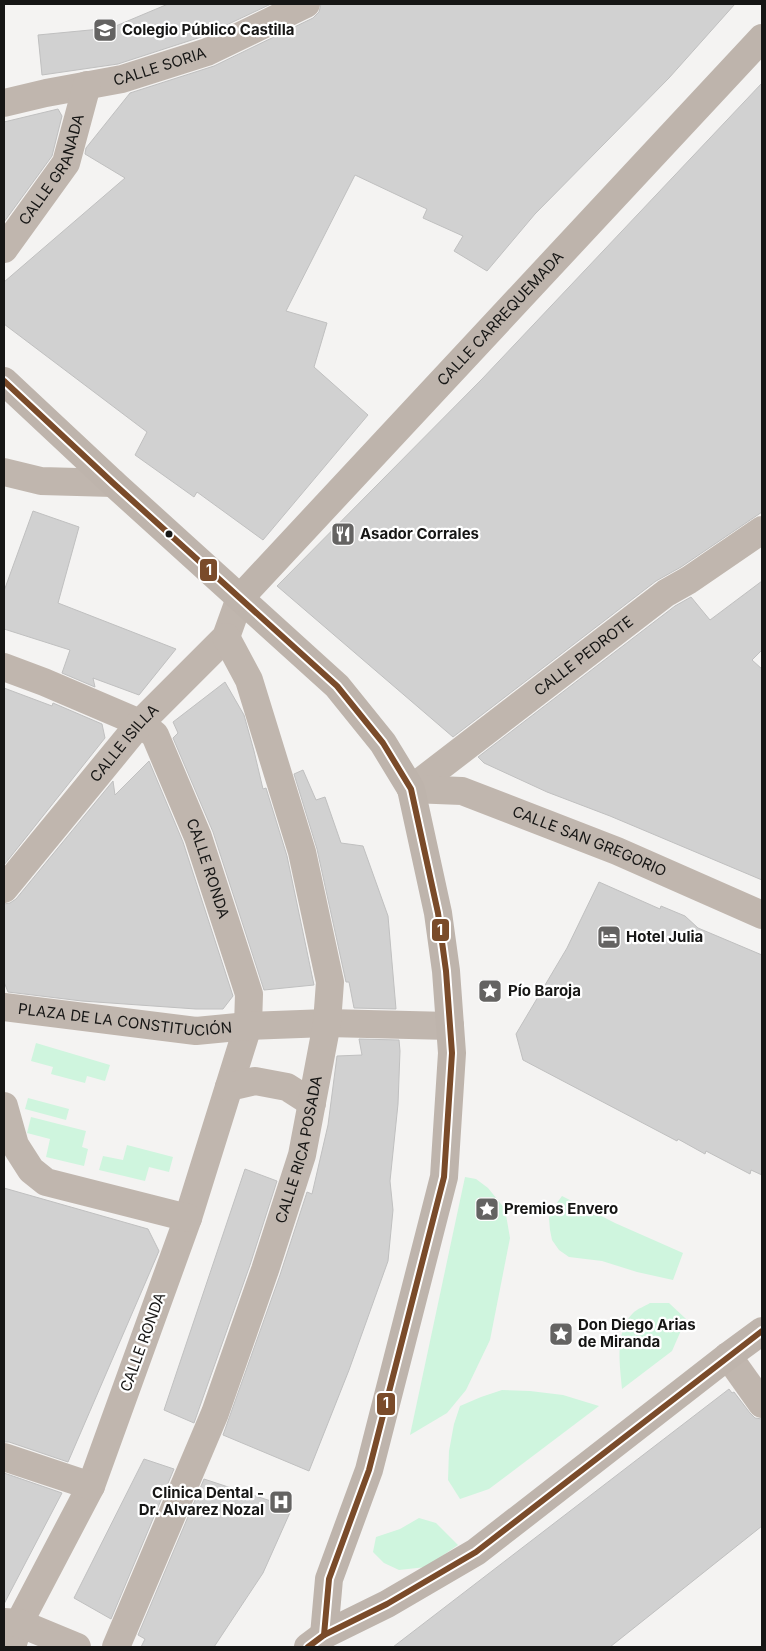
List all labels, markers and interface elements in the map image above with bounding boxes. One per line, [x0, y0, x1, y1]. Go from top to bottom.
school or university icon: Colegio Público Castilla [92, 17, 118, 43]
place label: Colegio Público Castilla [122, 20, 294, 39]
street label: CALLE SORIA [112, 43, 208, 89]
street label: CALLE GRANADA [14, 112, 88, 229]
street label: CALLE CARREQUEMADA [433, 247, 567, 389]
restaurant icon: Asador Corrales [330, 521, 356, 547]
place label: Asador Corrales [360, 524, 479, 543]
unlabelled marker [164, 529, 174, 539]
line badge: 1 [199, 558, 218, 582]
text: 1 [206, 561, 212, 578]
street label: CALLE PEDROTE [530, 612, 637, 700]
street label: CALLE ISILLA [86, 700, 162, 786]
street label: CALLE SAN GREGORIO [510, 801, 670, 881]
street label: CALLE RONDA [182, 815, 234, 921]
line badge: 1 [431, 918, 450, 942]
text: 1 [437, 921, 443, 938]
hotel icon: Hotel Julia [596, 924, 622, 950]
place label: Hotel Julia [626, 927, 703, 946]
place icon: Pío Baroja [477, 978, 503, 1004]
place label: Pío Baroja [508, 981, 581, 1000]
street label: PLAZA DE LA CONSTITUCIÓN [17, 999, 233, 1040]
street label: CALLE RICA POSADA [271, 1074, 326, 1226]
place icon: Premios Envero [474, 1196, 500, 1222]
place label: Premios Envero [504, 1199, 618, 1218]
street label: CALLE RONDA [116, 1290, 169, 1394]
place label: Don Diego Arias de Miranda [578, 1315, 696, 1351]
place icon: Don Diego Arias de Miranda [548, 1321, 574, 1347]
line badge: 1 [376, 1392, 396, 1416]
text: 1 [383, 1394, 389, 1411]
place label: Clinica Dental - Dr. Alvarez Nozal [139, 1483, 264, 1519]
hospital icon: Clinica Dental - Dr. Alvarez Nozal [268, 1489, 294, 1515]

